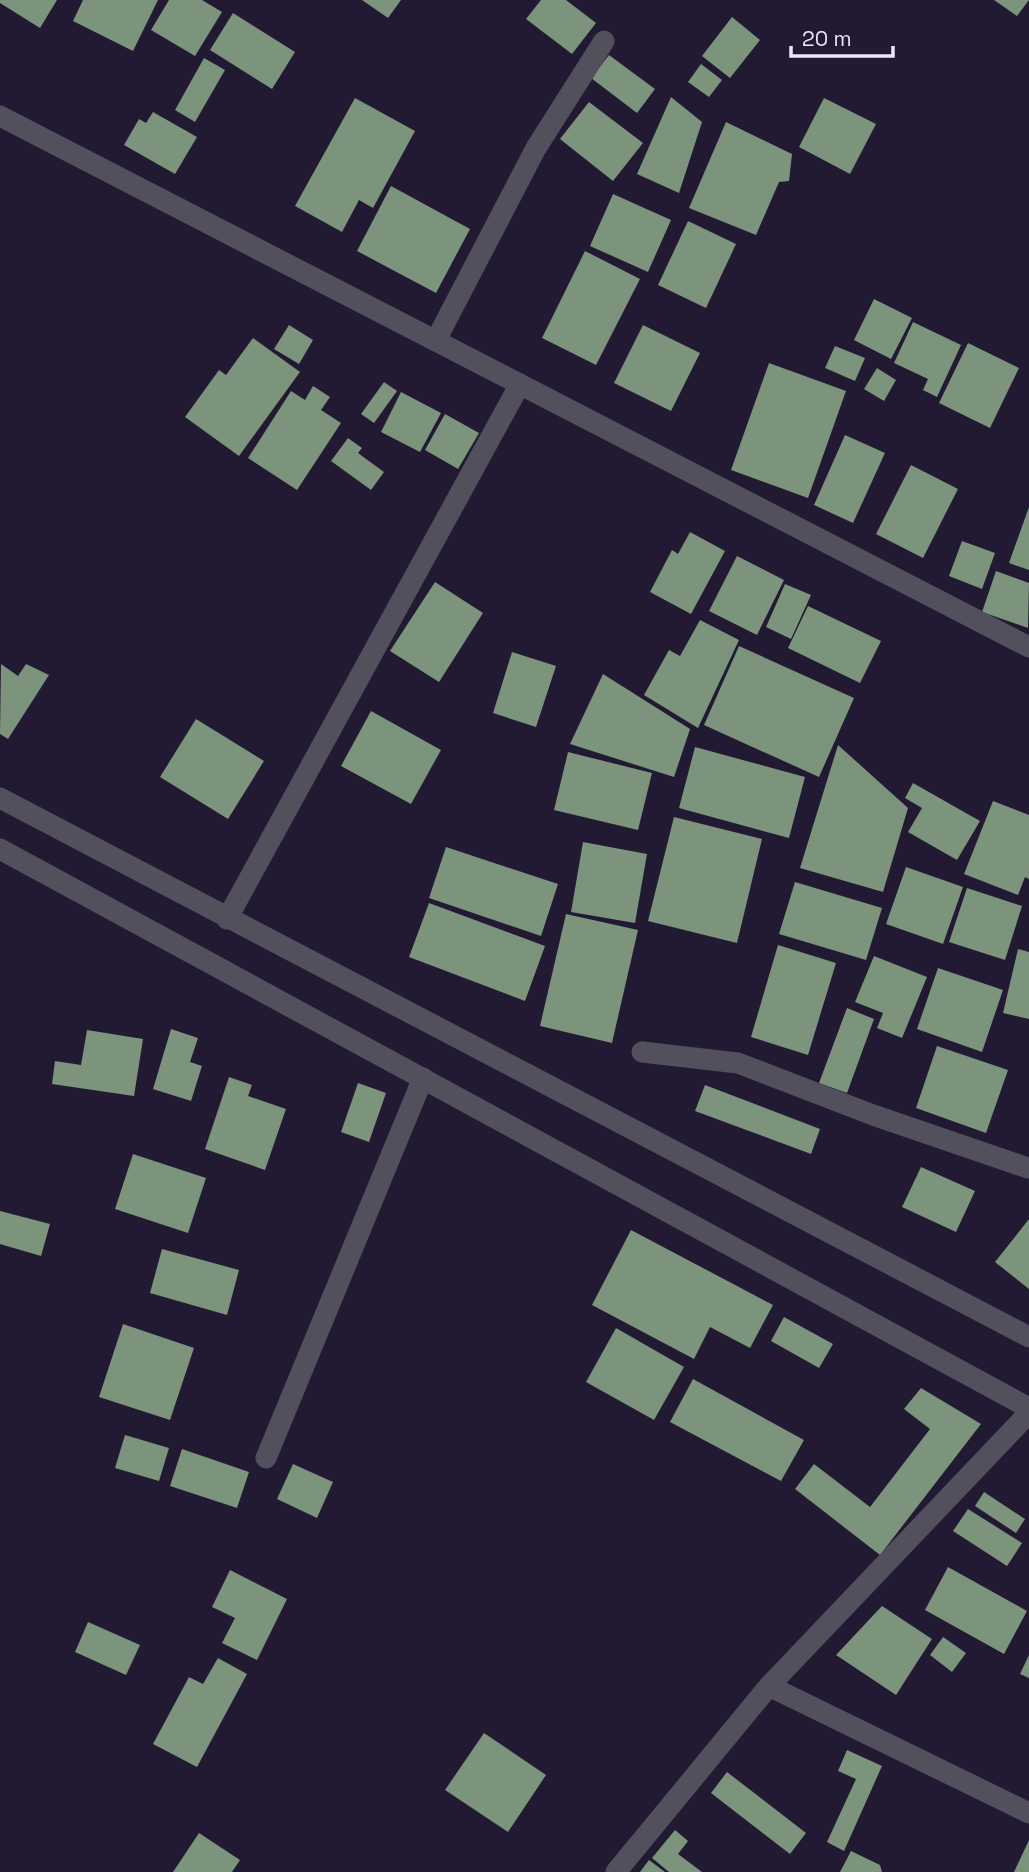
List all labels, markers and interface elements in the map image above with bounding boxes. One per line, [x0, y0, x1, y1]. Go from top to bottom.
scale bar [791, 14, 892, 58]
text: 20 m [802, 25, 852, 52]

